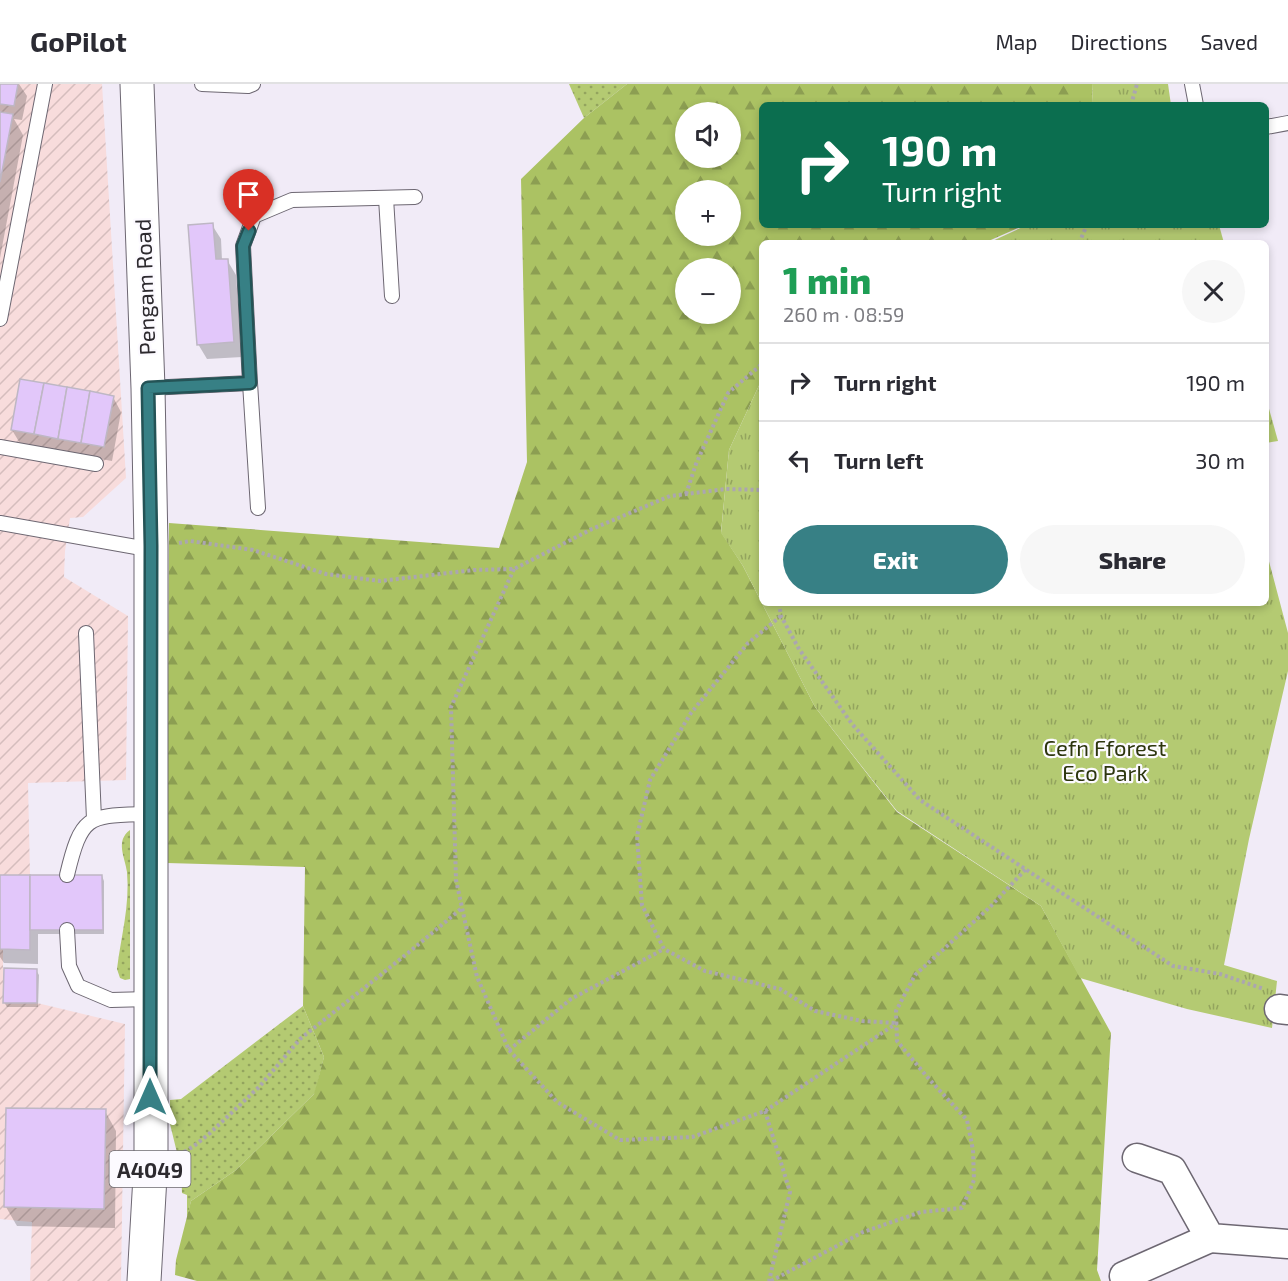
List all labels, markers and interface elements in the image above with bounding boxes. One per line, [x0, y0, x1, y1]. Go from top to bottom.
text: GoPilot [30, 24, 127, 58]
text: Map [995, 29, 1038, 54]
text: Directions [1071, 29, 1167, 54]
text: Saved [1200, 29, 1258, 54]
map controls [675, 102, 741, 324]
button: sound [675, 102, 741, 168]
text: 190 m [882, 124, 998, 174]
icon: right [783, 126, 861, 204]
pin [223, 169, 274, 231]
text: Turn right [882, 175, 1002, 207]
icon: arrive [232, 178, 265, 211]
button: + [675, 180, 741, 246]
street label: Pengam Road [129, 218, 159, 356]
button: − [675, 258, 741, 324]
text: 1 min [783, 258, 871, 301]
button: close [1182, 260, 1245, 323]
text: 260 m · 08:59 [783, 302, 904, 326]
icon: right [783, 366, 816, 399]
text: Turn right [834, 369, 936, 395]
text: 190 m [1186, 369, 1245, 395]
icon: left [783, 444, 816, 477]
text: Turn left [834, 447, 923, 473]
text: 30 m [1195, 447, 1245, 473]
button: Exit [783, 525, 1008, 594]
button: Share [1020, 525, 1245, 594]
park label: Cefn Fforest Eco Park [1044, 734, 1166, 785]
position arrow [118, 1065, 182, 1129]
road number: A4049 [110, 1151, 190, 1187]

